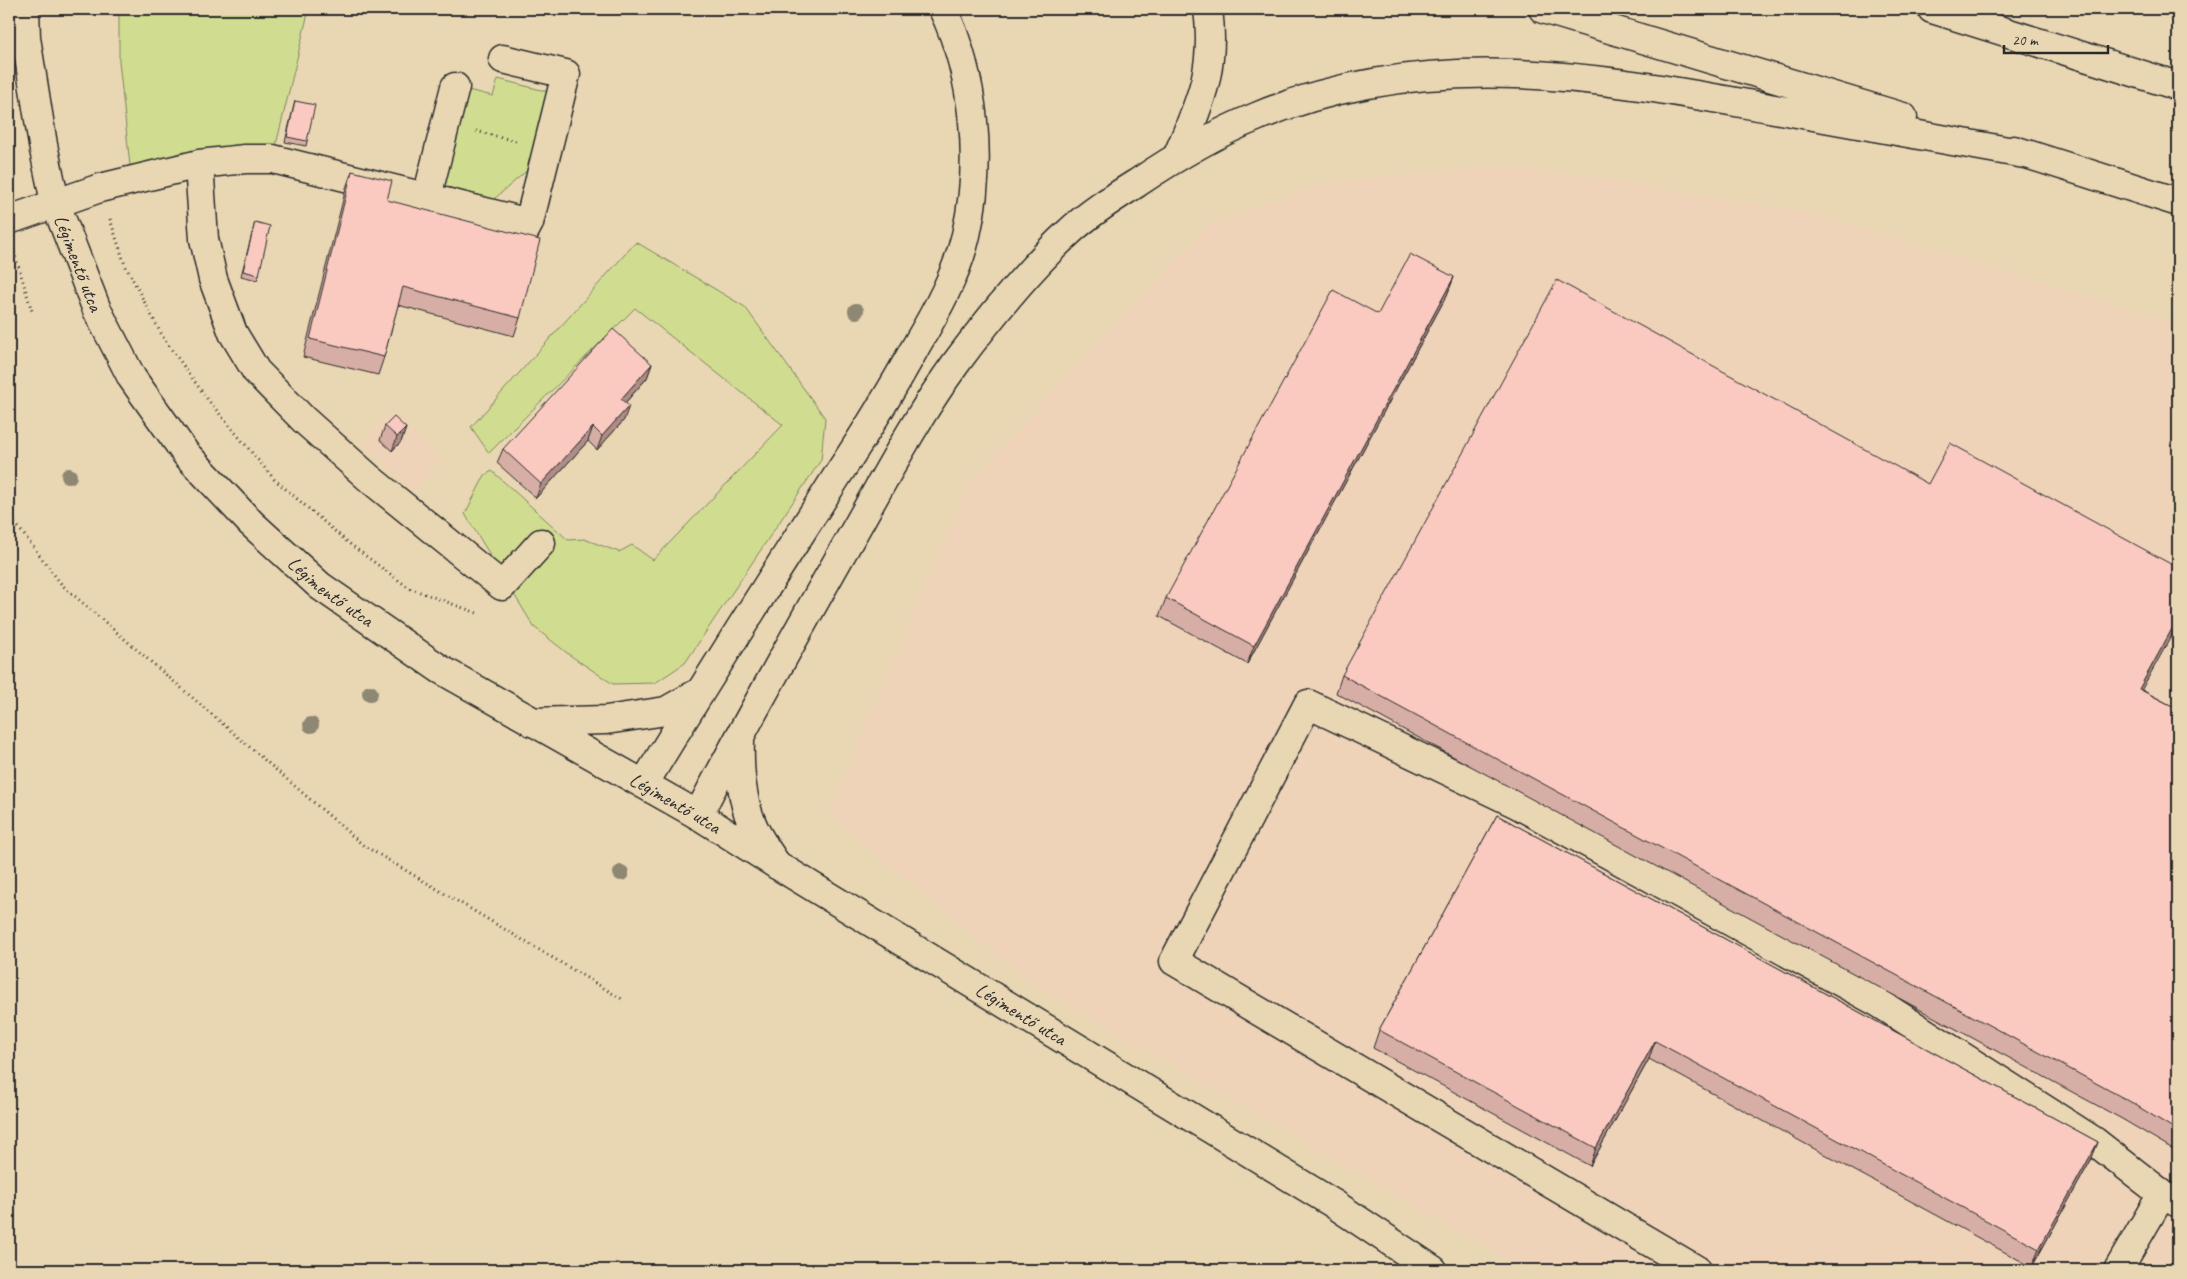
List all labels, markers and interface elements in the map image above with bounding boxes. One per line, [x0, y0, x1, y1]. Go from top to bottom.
scale bar [2004, 22, 2108, 54]
text: 20 m [2012, 31, 2039, 50]
street label: Légimentő utca [49, 211, 109, 317]
street label: Légimentő utca [283, 550, 380, 633]
street label: Légimentő utca [625, 766, 727, 840]
street label: Légimentő utca [971, 976, 1073, 1052]

